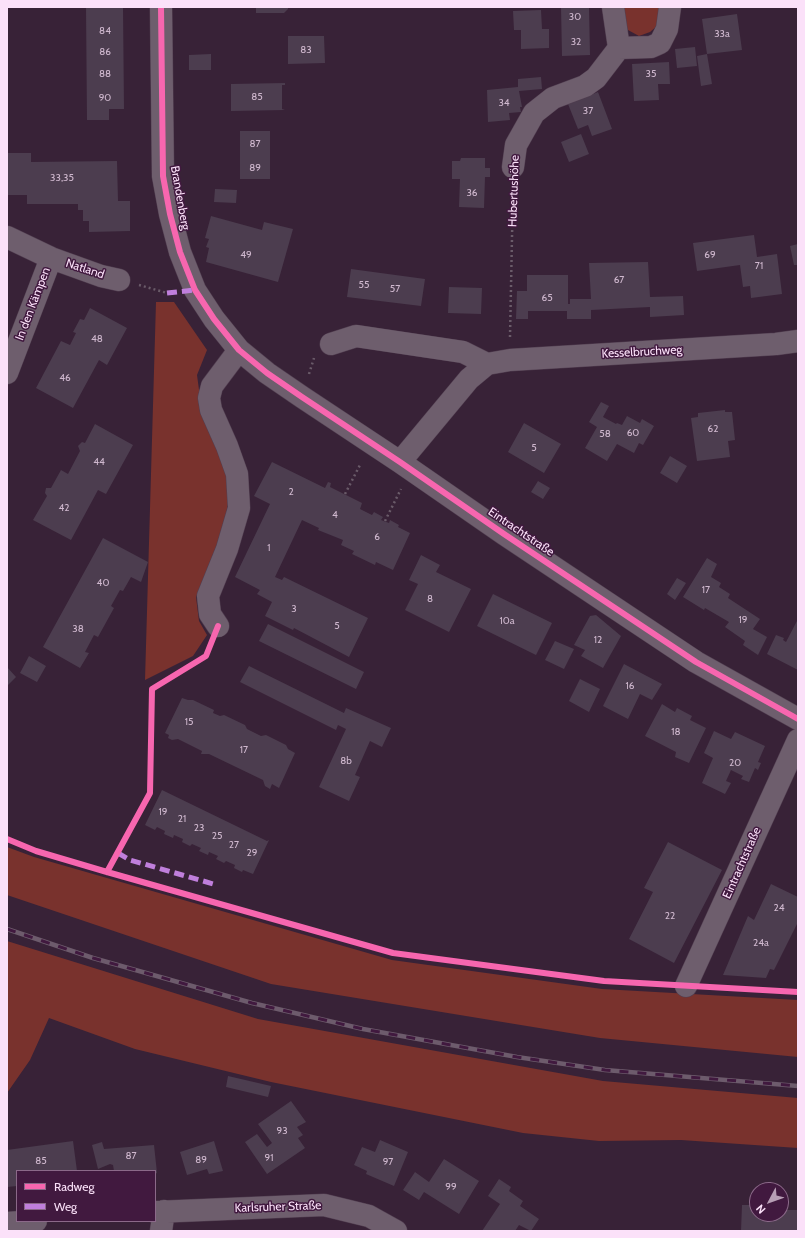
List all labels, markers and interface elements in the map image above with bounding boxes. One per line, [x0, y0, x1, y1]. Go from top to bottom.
house number: 30 [569, 11, 581, 23]
house number: 84 [99, 25, 111, 37]
house number: 33a [714, 28, 730, 40]
house number: 32 [571, 36, 581, 48]
house number: 83 [300, 44, 312, 56]
house number: 86 [99, 46, 111, 58]
house number: 88 [99, 68, 111, 80]
house number: 35 [646, 68, 656, 80]
house number: 85 [251, 91, 263, 103]
house number: 90 [99, 92, 111, 104]
house number: 34 [498, 97, 510, 109]
house number: 37 [583, 105, 593, 117]
house number: 87 [249, 138, 261, 150]
street label: Hubertushöhe [506, 155, 522, 227]
house number: 89 [249, 162, 261, 174]
street label: Brandenberg [167, 165, 193, 231]
house number: 33,35 [50, 172, 74, 184]
house number: 36 [466, 187, 478, 199]
house number: 49 [240, 249, 252, 261]
house number: 69 [704, 249, 716, 261]
street label: Natland [64, 256, 106, 282]
house number: 71 [755, 260, 763, 272]
street label: In den Kämpen [12, 265, 54, 343]
house number: 67 [614, 274, 624, 286]
house number: 55 [359, 279, 369, 291]
house number: 57 [390, 283, 400, 295]
house number: 65 [541, 292, 553, 304]
house number: 48 [91, 333, 103, 345]
street label: Kesselbruchweg [601, 343, 683, 361]
house number: 46 [59, 372, 71, 384]
house number: 62 [708, 423, 718, 435]
house number: 60 [627, 427, 639, 439]
house number: 58 [599, 428, 611, 440]
house number: 5 [531, 442, 537, 454]
house number: 44 [93, 456, 105, 468]
house number: 2 [288, 486, 294, 498]
house number: 42 [58, 502, 70, 514]
street label: Eintrachtstraße [485, 505, 557, 559]
house number: 4 [332, 509, 338, 521]
house number: 6 [374, 531, 380, 543]
house number: 1 [267, 542, 271, 554]
house number: 40 [97, 577, 109, 589]
house number: 17 [702, 584, 710, 596]
house number: 8 [427, 593, 433, 605]
house number: 3 [291, 603, 297, 615]
house number: 19 [739, 614, 747, 626]
house number: 10a [499, 615, 515, 627]
house number: 5 [334, 620, 340, 632]
house number: 38 [72, 623, 84, 635]
house number: 12 [594, 634, 602, 646]
house number: 16 [626, 680, 634, 692]
house number: 15 [185, 716, 193, 728]
house number: 18 [671, 726, 681, 738]
house number: 17 [240, 744, 248, 756]
house number: 8b [340, 755, 352, 767]
house number: 20 [729, 757, 741, 769]
house number: 19 [159, 806, 167, 818]
house number: 21 [178, 813, 186, 825]
house number: 23 [194, 822, 204, 834]
street label: Eintrachtstraße [720, 825, 764, 901]
house number: 25 [212, 830, 222, 842]
house number: 27 [229, 839, 239, 851]
house number: 29 [247, 847, 257, 859]
house number: 24 [773, 902, 785, 914]
house number: 22 [665, 910, 675, 922]
house number: 24a [753, 937, 769, 949]
house number: 93 [276, 1125, 288, 1137]
house number: 87 [125, 1150, 137, 1162]
house number: 91 [265, 1152, 273, 1164]
house number: 89 [195, 1154, 207, 1166]
house number: 85 [35, 1155, 47, 1167]
house number: 97 [383, 1156, 393, 1168]
legend [16, 1170, 156, 1222]
text: Radweg [54, 1179, 94, 1194]
house number: 99 [445, 1181, 457, 1193]
north arrow [749, 1182, 789, 1222]
street label: Karlsruher Straße [234, 1198, 322, 1216]
text: Weg [54, 1199, 77, 1214]
text: N [753, 1202, 769, 1217]

